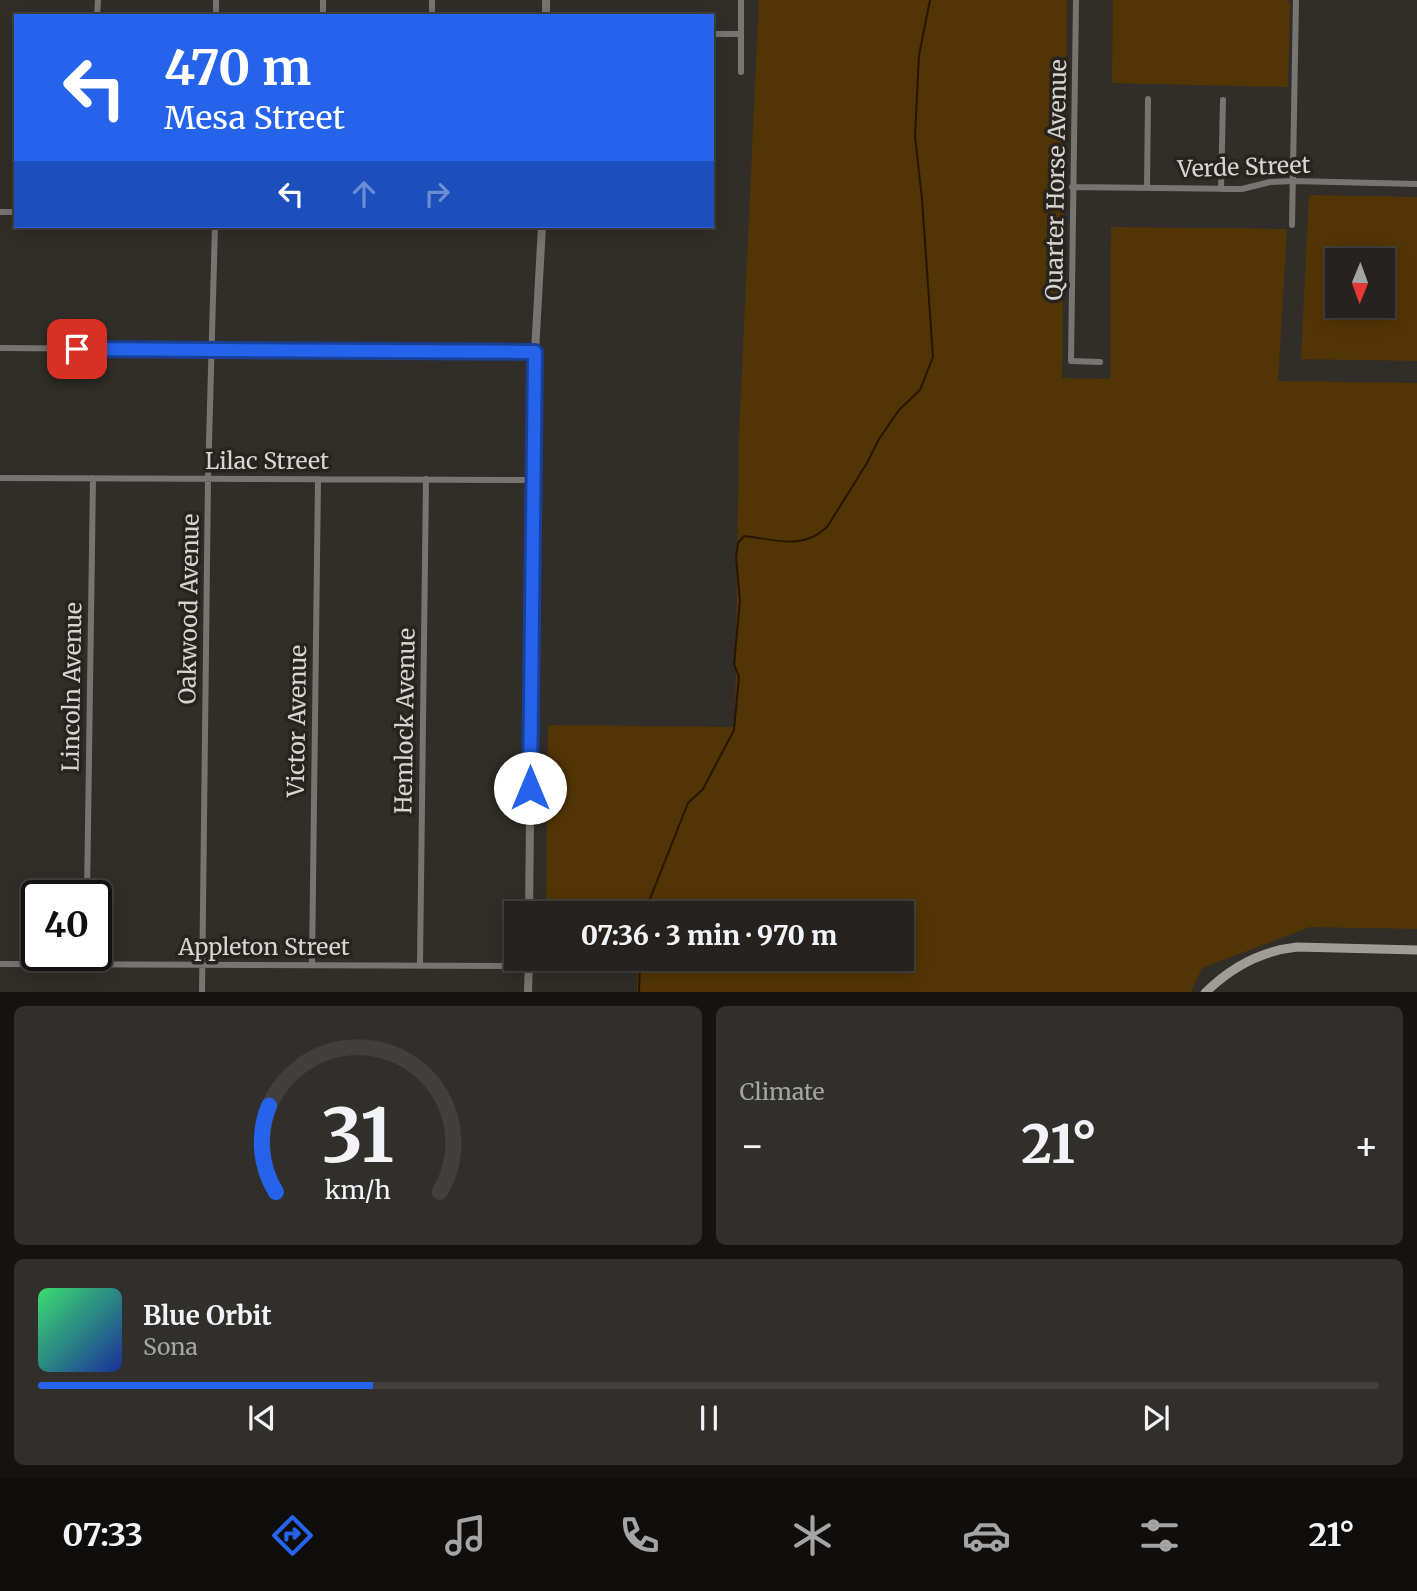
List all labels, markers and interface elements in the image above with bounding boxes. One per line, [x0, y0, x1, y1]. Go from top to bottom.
text: 470 m [164, 37, 311, 98]
icon: left [49, 42, 140, 133]
street label: Quarter Horse Avenue [1039, 59, 1072, 301]
text: Mesa Street [164, 98, 345, 138]
street label: Verde Street [1176, 150, 1311, 183]
icon: left [272, 175, 310, 213]
icon: ahead [345, 175, 383, 213]
icon: right [418, 175, 456, 213]
north arrow [1325, 248, 1395, 318]
map controls [1325, 248, 1395, 318]
pin [47, 319, 107, 379]
icon: arrive [58, 330, 96, 368]
street label: Lilac Street [205, 446, 329, 475]
street label: Oakwood Avenue [172, 513, 205, 705]
street label: Lincoln Avenue [56, 602, 87, 772]
street label: Hemlock Avenue [388, 628, 421, 814]
street label: Victor Avenue [281, 645, 312, 798]
position arrow [493, 751, 567, 825]
speed limit sign: 40 [21, 880, 112, 971]
text: 07:36 · 3 min · 970 m [581, 919, 837, 952]
street label: Appleton Street [177, 932, 350, 961]
text: Climate [740, 1077, 825, 1106]
text: 31 [321, 1090, 394, 1182]
text: 21° [1021, 1112, 1097, 1177]
text: − [740, 1122, 765, 1169]
text: + [1354, 1122, 1379, 1169]
text: km/h [325, 1173, 391, 1205]
text: Blue Orbit [143, 1299, 272, 1332]
text: Sona [143, 1332, 198, 1361]
icon: previous [243, 1399, 281, 1437]
icon: pause [690, 1399, 728, 1437]
icon: next [1137, 1399, 1175, 1437]
icon: directions [268, 1511, 317, 1560]
icon: music [441, 1511, 490, 1560]
icon: phone [615, 1511, 664, 1560]
icon: climate [788, 1511, 837, 1560]
icon: car [962, 1511, 1011, 1560]
icon: filters [1135, 1511, 1184, 1560]
text: 07:33 [62, 1515, 143, 1555]
text: 21° [1308, 1515, 1355, 1555]

